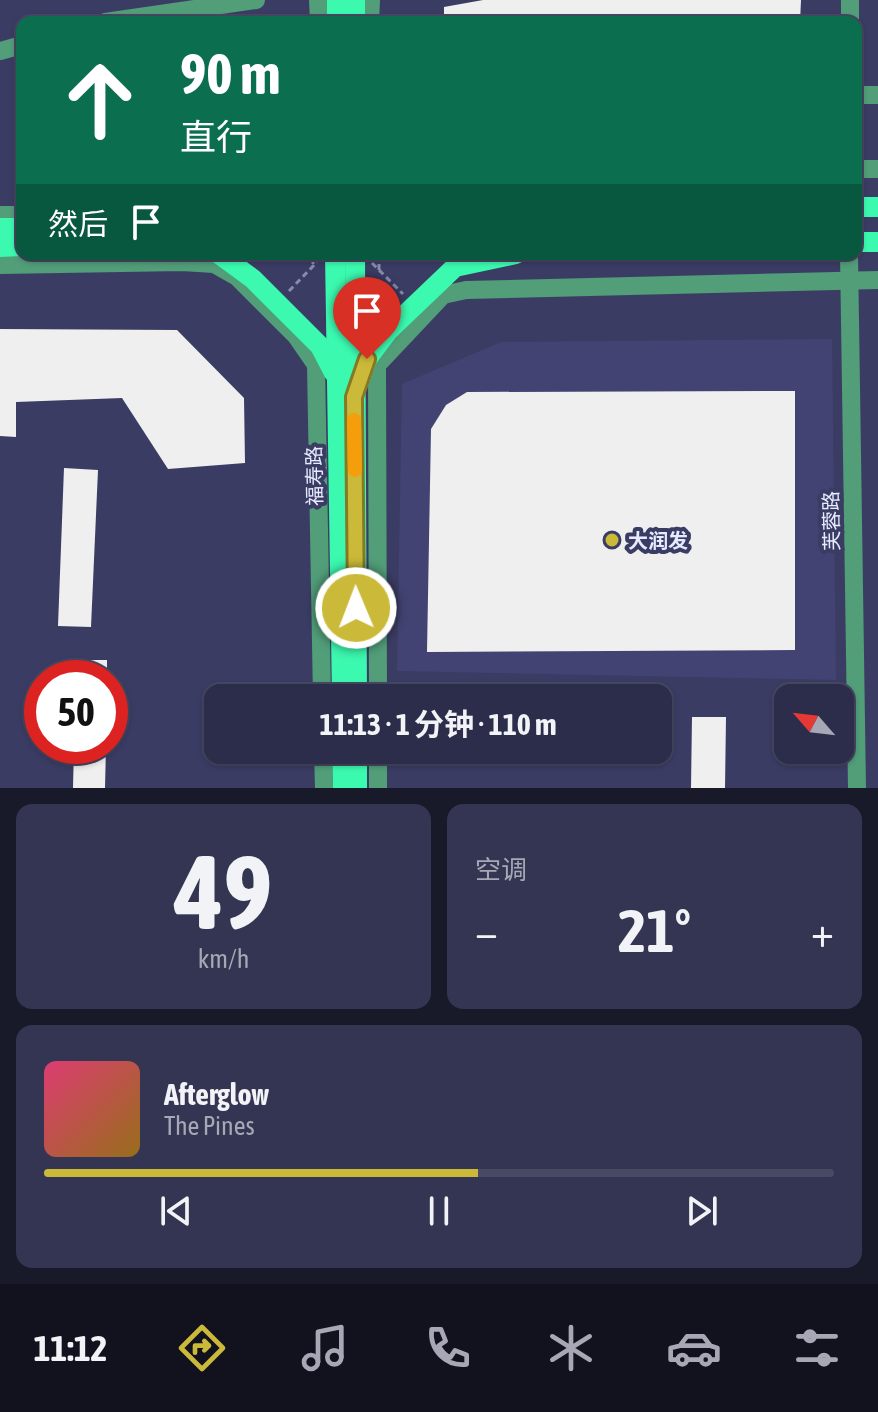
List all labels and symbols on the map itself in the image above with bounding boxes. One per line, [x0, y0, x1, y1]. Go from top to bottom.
pin [333, 277, 401, 359]
street label: 福寿路 [302, 446, 326, 506]
street label: 芙蓉路 [819, 491, 843, 551]
place label: 大润发 [628, 529, 688, 552]
marker: 大润发 [603, 531, 621, 549]
position arrow [314, 566, 398, 650]
speed limit sign: 50 [24, 660, 128, 764]
north arrow [774, 684, 854, 764]

